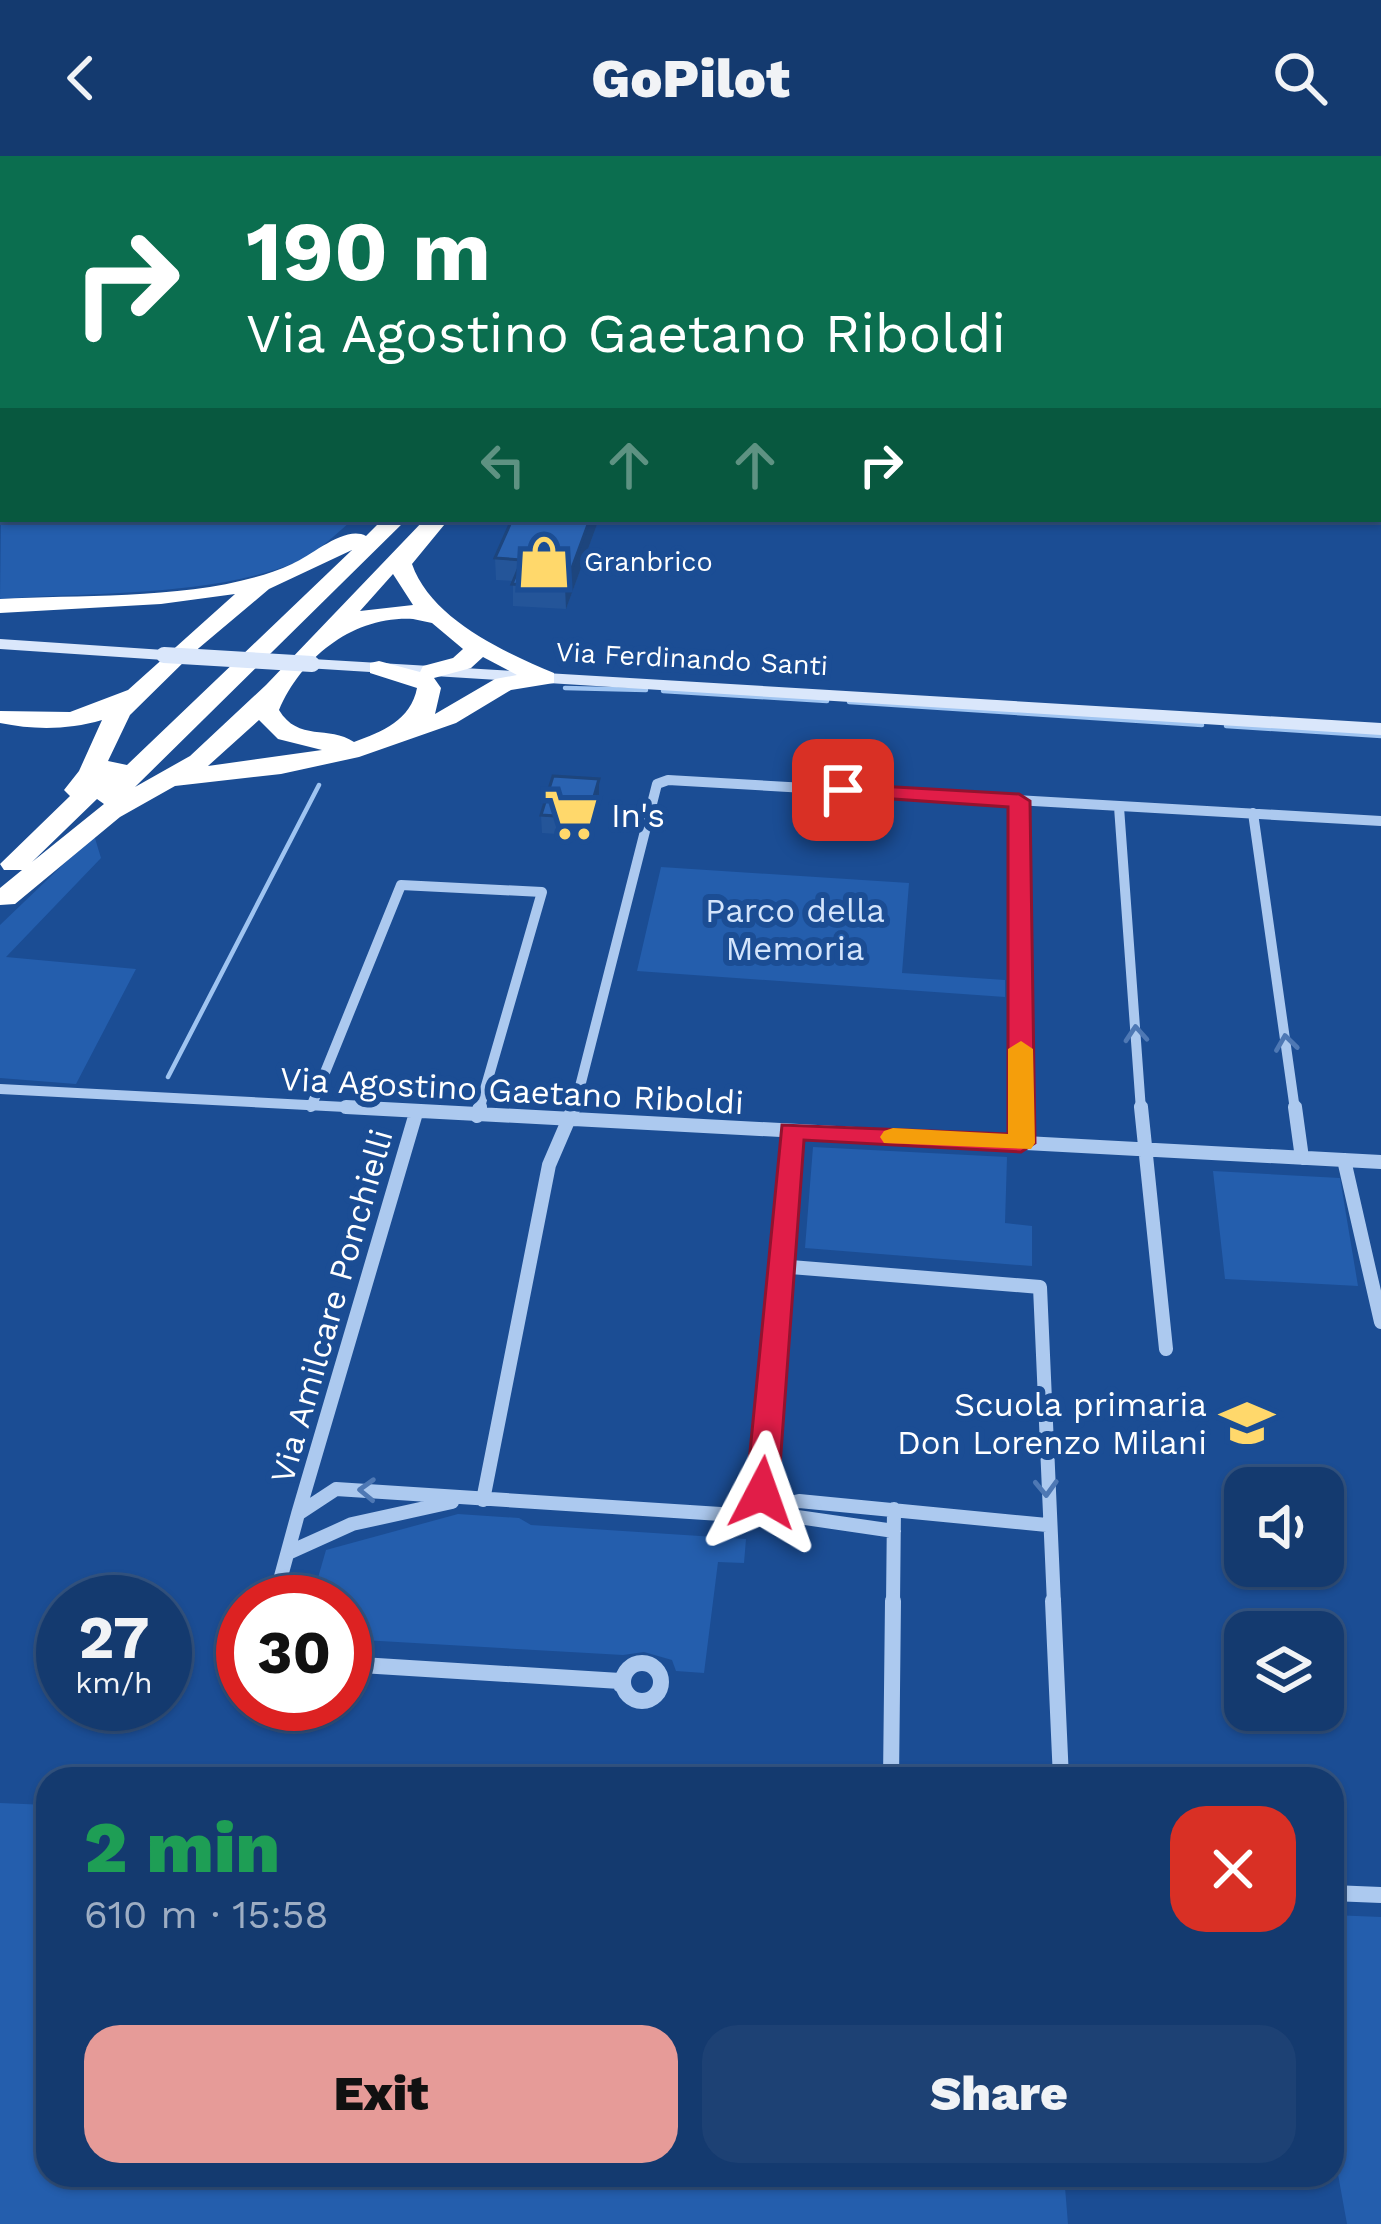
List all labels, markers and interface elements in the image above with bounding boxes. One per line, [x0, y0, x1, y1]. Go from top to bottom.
icon: back [48, 45, 114, 111]
icon: search [1267, 45, 1333, 111]
text: GoPilot [591, 47, 790, 110]
text: 190 m [246, 202, 491, 300]
icon: right [48, 204, 204, 360]
text: Via Agostino Gaetano Riboldi [246, 302, 1006, 365]
icon: left [470, 432, 536, 498]
icon: ahead [596, 432, 662, 498]
icon: ahead [722, 432, 788, 498]
icon: right [848, 432, 914, 498]
shop icon: Granbrico [515, 533, 573, 591]
place label: Granbrico [584, 546, 713, 578]
street label: Via Ferdinando Santi [555, 636, 829, 682]
pin [792, 739, 894, 841]
icon: arrive [810, 757, 876, 823]
supermarket icon: In's [542, 786, 600, 844]
place label: In's [611, 796, 665, 835]
park label: Parco della Memoria [705, 891, 885, 968]
one-way arrow [1123, 1024, 1149, 1043]
one-way arrow [1274, 1033, 1300, 1052]
street label: Via Agostino Gaetano Riboldi [279, 1059, 745, 1122]
street label: Via Amilcare Ponchielli [262, 1125, 401, 1488]
place label: Scuola primaria Don Lorenzo Milani [897, 1385, 1207, 1462]
school or university icon: Scuola primaria Don Lorenzo Milani [1218, 1394, 1276, 1452]
position arrow [699, 1430, 825, 1556]
map controls [1224, 1467, 1344, 1731]
button: sound [1224, 1467, 1344, 1587]
one-way arrow [357, 1477, 376, 1503]
one-way arrow [1033, 1479, 1059, 1498]
speed limit sign: 30 [216, 1575, 372, 1731]
text: 27 [78, 1602, 150, 1673]
button: layers [1224, 1611, 1344, 1731]
text: km/h [75, 1665, 153, 1700]
text: 2 min [84, 1805, 280, 1889]
button: close [1170, 1806, 1296, 1932]
text: 610 m · 15:58 [84, 1892, 328, 1937]
button: Exit [84, 2025, 678, 2163]
button: Share [702, 2025, 1296, 2163]

